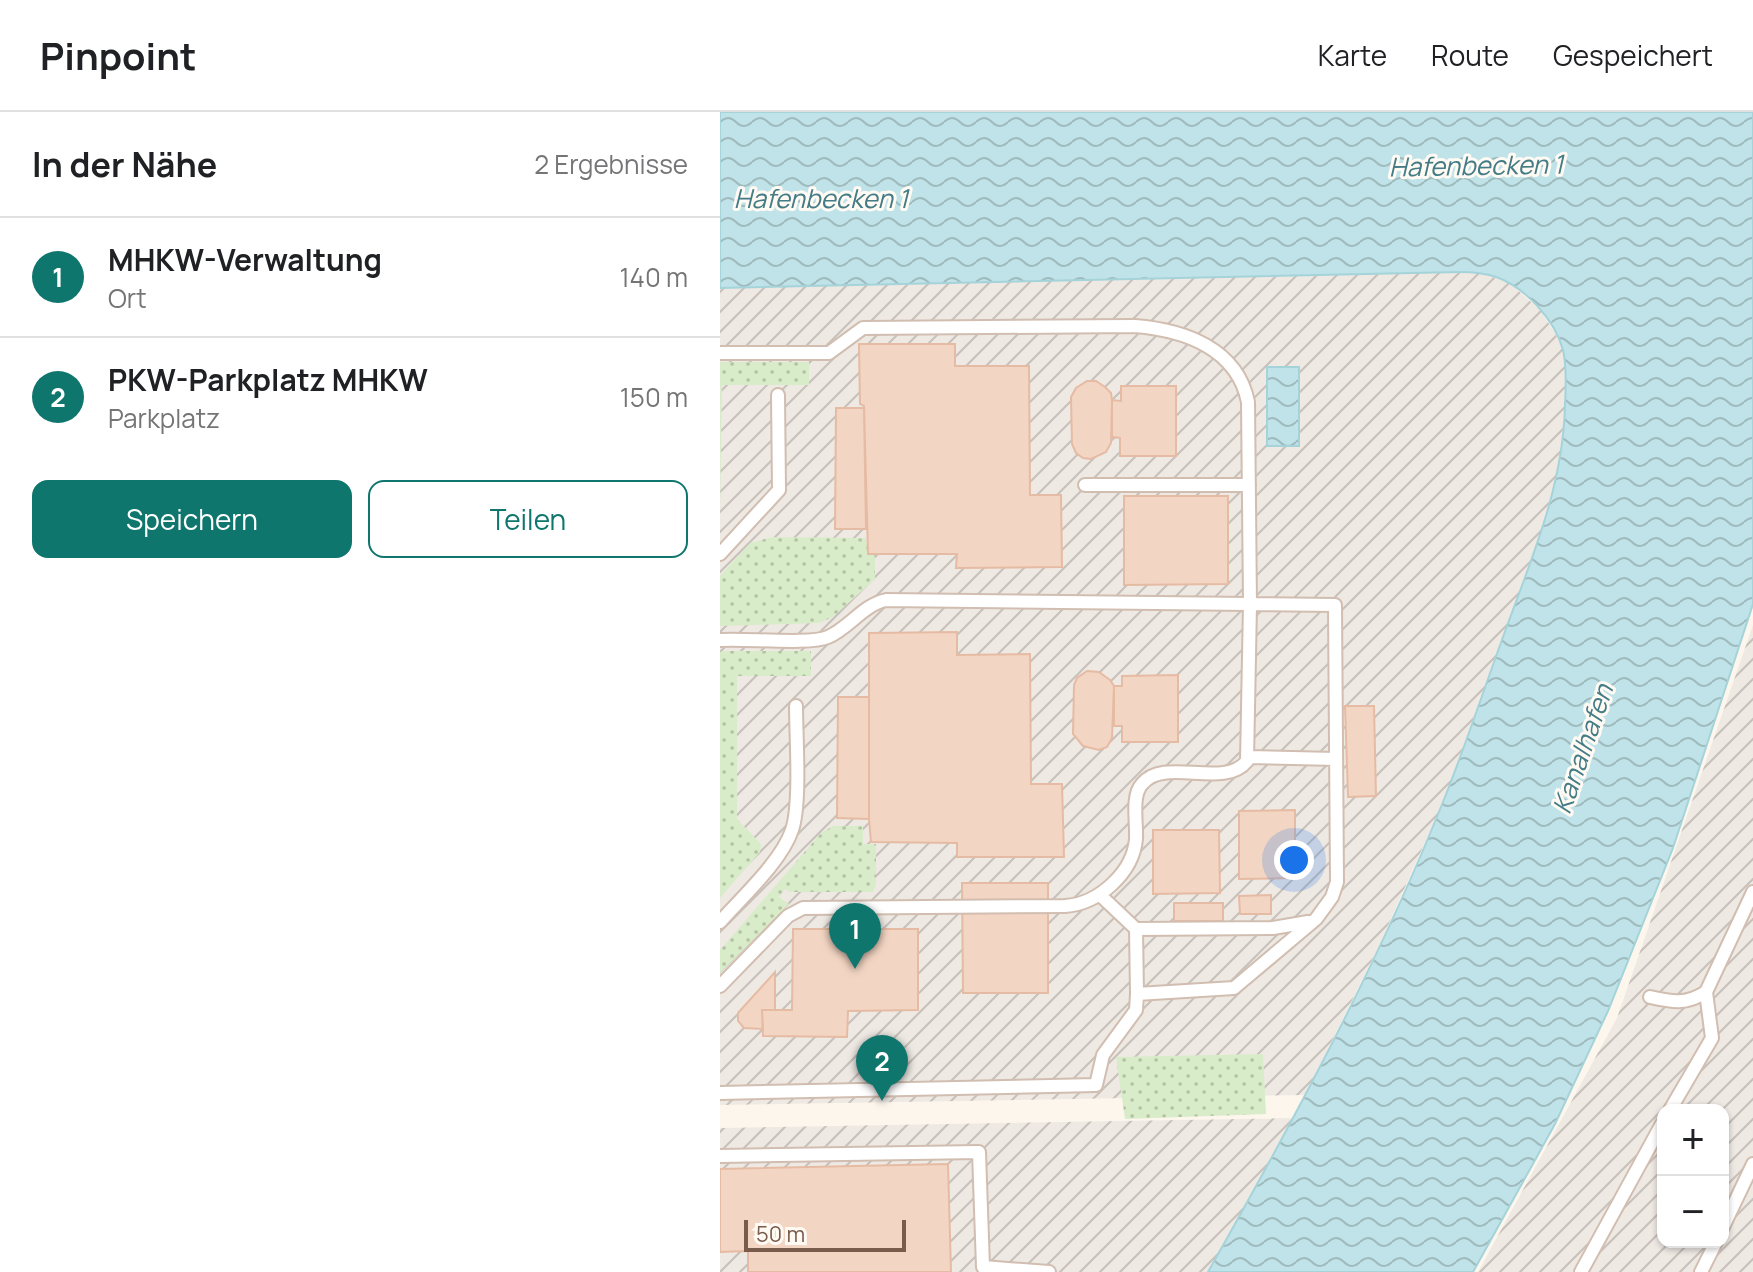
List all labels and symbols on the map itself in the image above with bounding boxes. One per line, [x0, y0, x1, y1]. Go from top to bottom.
water label: Hafenbecken 1 [1388, 145, 1565, 185]
water label: Hafenbecken 1 [734, 180, 910, 216]
water label: Kanalhafen [1543, 678, 1622, 818]
your location [1274, 840, 1314, 880]
pin: 1 [829, 903, 881, 969]
pin: 2 [856, 1035, 908, 1101]
scale bar [744, 1216, 906, 1252]

